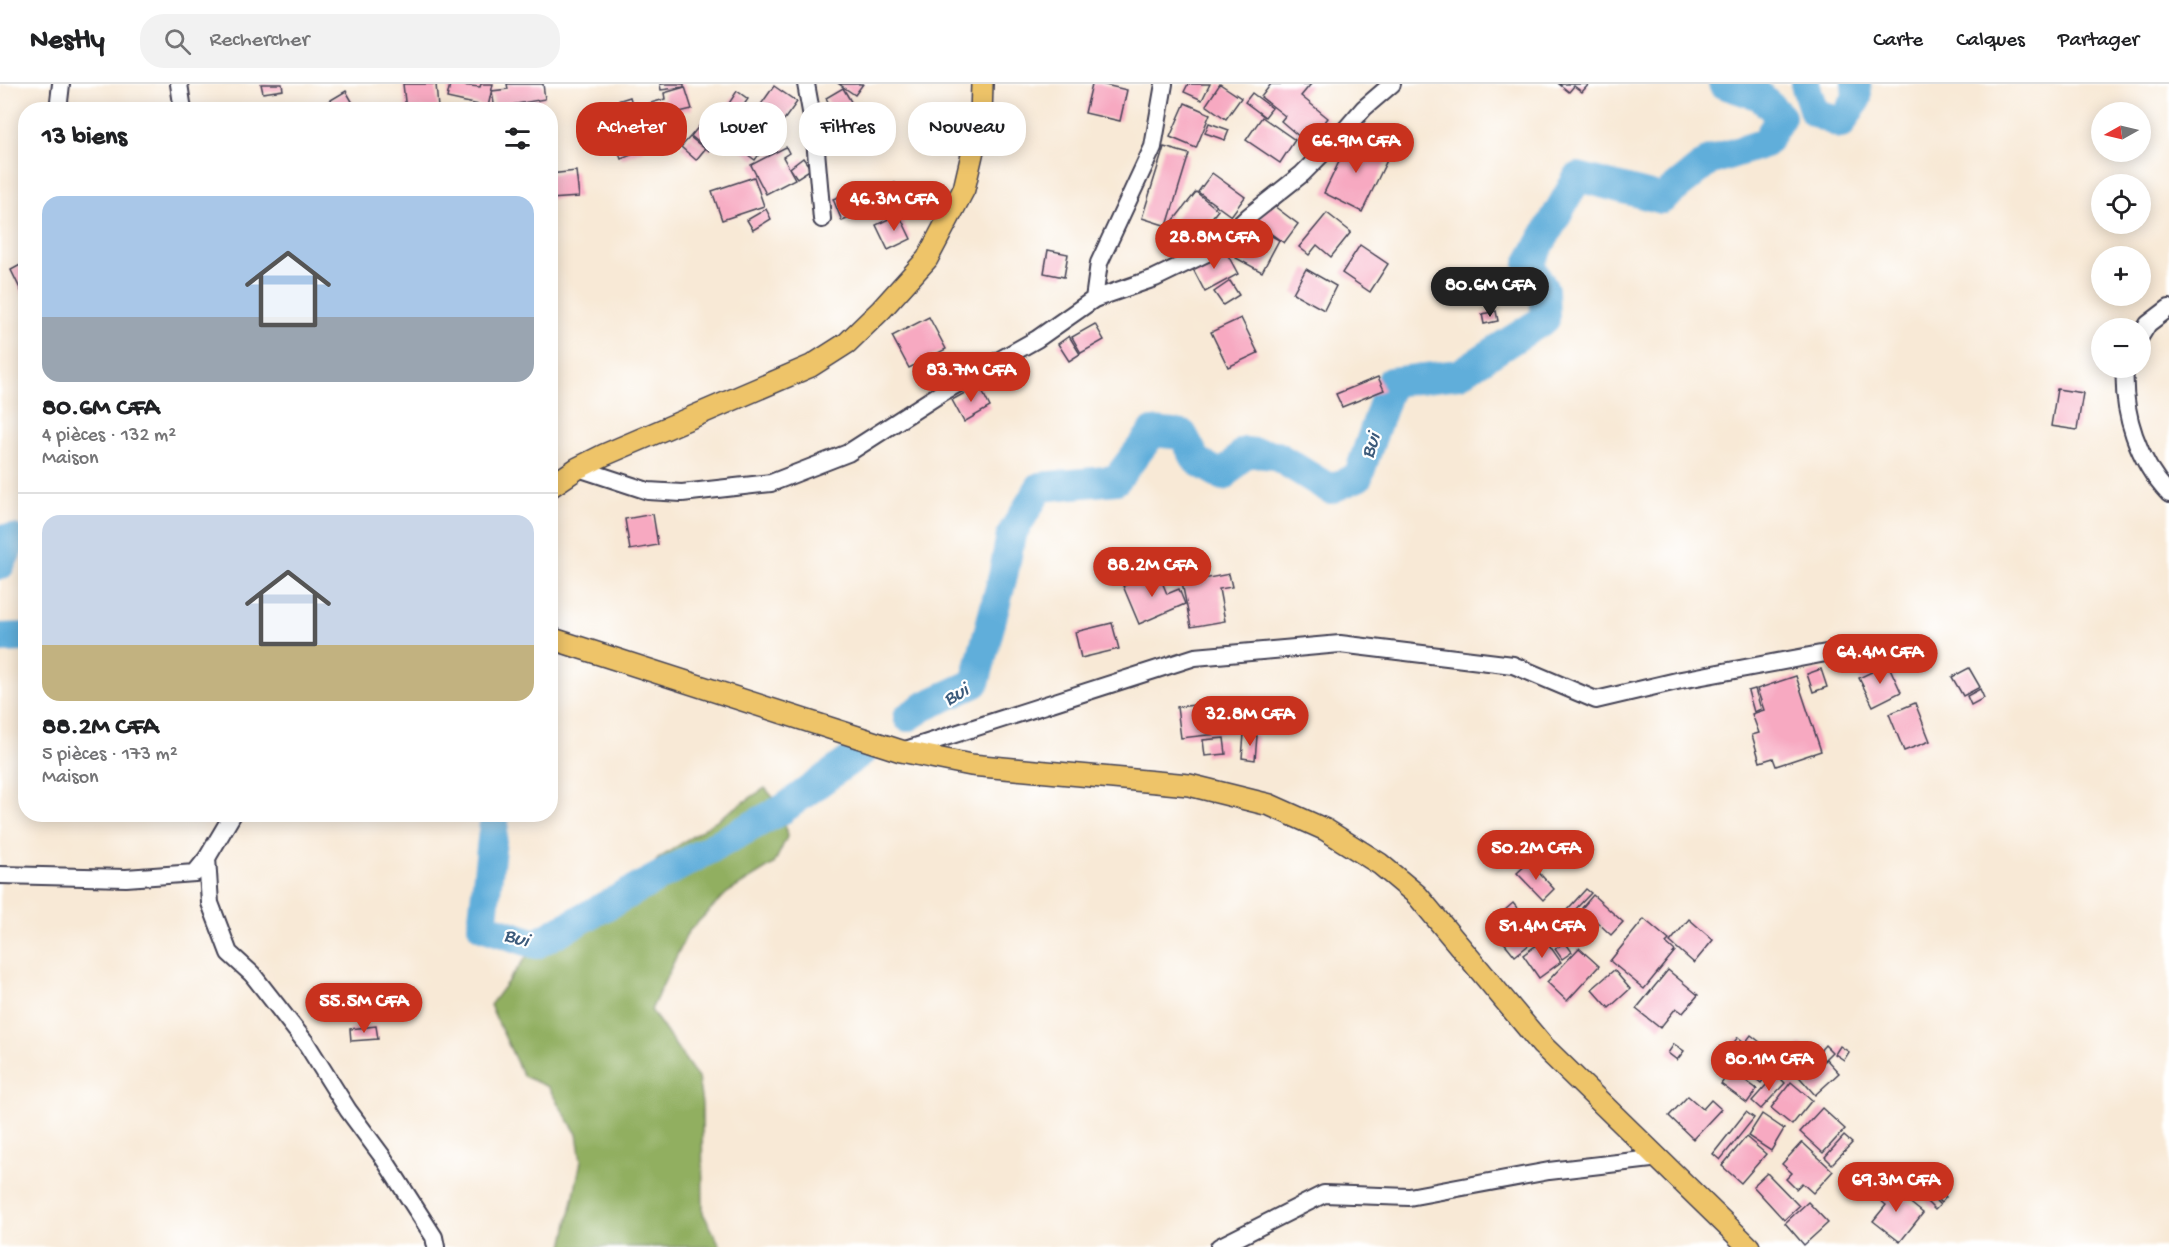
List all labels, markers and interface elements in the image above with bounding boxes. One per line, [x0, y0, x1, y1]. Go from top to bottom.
search box [140, 14, 560, 68]
text: Nestly [30, 25, 104, 58]
icon: search [161, 25, 194, 58]
text: Rechercher [209, 28, 309, 54]
text: Carte [1873, 29, 1923, 54]
text: Calques [1956, 29, 2025, 54]
text: Partager [2058, 29, 2139, 54]
chip: Acheter [576, 102, 687, 156]
chip: Louer [699, 102, 787, 156]
chip: Filtres [799, 102, 896, 156]
chip: Nouveau [908, 102, 1026, 156]
north arrow [2091, 102, 2151, 162]
map controls [2091, 102, 2151, 378]
icon: filters [501, 122, 534, 155]
text: 13 biens [42, 123, 127, 154]
pin: 66.9M CFA [1287, 123, 1425, 174]
text: 66.9M CFA [1312, 131, 1400, 154]
button: locate [2091, 174, 2151, 234]
pin: 46.3M CFA [825, 181, 963, 232]
text: 46.3M CFA [850, 189, 938, 212]
pin: 28.8M CFA [1145, 219, 1283, 270]
text: 28.8M CFA [1169, 227, 1259, 250]
icon: home [234, 235, 342, 343]
button: + [2091, 246, 2151, 306]
pin: 80.6M CFA [1421, 267, 1559, 318]
text: 80.6M CFA [1445, 275, 1535, 298]
button: − [2091, 318, 2151, 378]
pin: 83.7M CFA [902, 352, 1040, 403]
text: 83.7M CFA [926, 360, 1016, 383]
text: 80.6M CFA [42, 394, 159, 425]
text: 4 pièces · 132 m² [42, 425, 176, 448]
water label: Bui [1356, 428, 1389, 462]
text: Maison [42, 448, 99, 471]
pin: 88.2M CFA [1083, 547, 1221, 598]
icon: home [234, 554, 342, 662]
text: 88.2M CFA [1107, 555, 1197, 578]
pin: 64.4M CFA [1811, 634, 1949, 685]
text: 64.4M CFA [1837, 642, 1923, 665]
water label: Bui [940, 678, 976, 713]
pin: 32.8M CFA [1181, 696, 1319, 747]
text: 32.8M CFA [1206, 704, 1294, 727]
text: 88.2M CFA [42, 713, 158, 744]
text: 5 pièces · 173 m² [42, 744, 178, 767]
text: Maison [42, 767, 99, 790]
pin: 50.2M CFA [1467, 830, 1605, 881]
text: 50.2M CFA [1491, 838, 1581, 861]
pin: 51.4M CFA [1473, 908, 1611, 959]
text: 51.4M CFA [1499, 916, 1585, 939]
water label: Bui [500, 924, 534, 956]
pin: 55.5M CFA [295, 983, 433, 1034]
text: 55.5M CFA [319, 991, 409, 1014]
pin: 80.1M CFA [1700, 1041, 1838, 1092]
text: 80.1M CFA [1725, 1049, 1813, 1072]
pin: 69.3M CFA [1827, 1162, 1965, 1213]
text: 69.3M CFA [1852, 1170, 1940, 1193]

